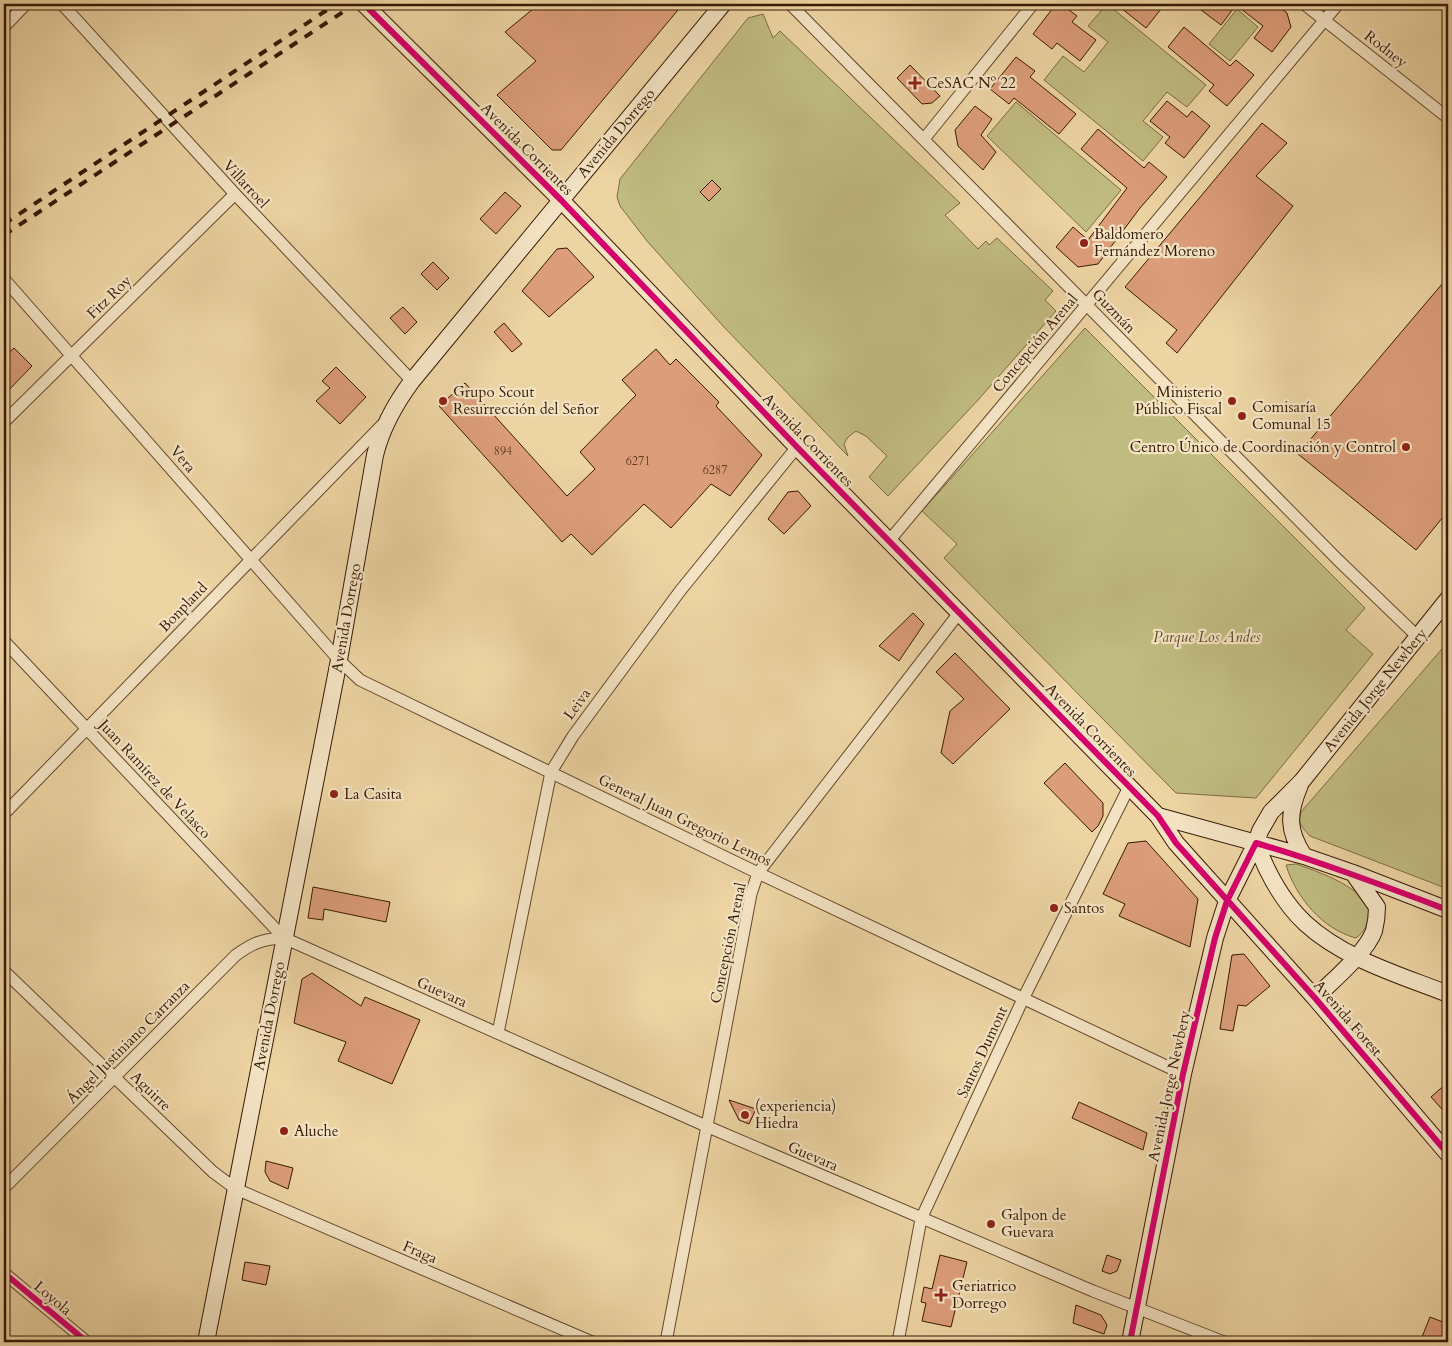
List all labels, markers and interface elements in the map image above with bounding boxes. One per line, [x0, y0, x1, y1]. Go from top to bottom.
street label: Rodney [1360, 26, 1412, 72]
place label: CeSAC Nº 22 [926, 73, 1016, 93]
marker: CeSAC Nº 22 [908, 76, 922, 90]
street label: Avenida Dorrego [573, 84, 659, 182]
street label: Avenida Corrientes [476, 98, 578, 200]
street label: Villarroel [219, 156, 274, 213]
place label: Baldomero Fernández Moreno [1094, 224, 1215, 261]
marker: Baldomero Fernández Moreno [1078, 237, 1090, 249]
street label: Fitz Roy [82, 271, 136, 323]
street label: Guzmán [1088, 284, 1140, 338]
street label: Concepción Arenal [988, 289, 1082, 397]
place label: Grupo Scout Resurrección del Señor [453, 382, 599, 419]
place label: Ministerio Público Fiscal [1135, 382, 1222, 419]
street label: Avenida Corrientes [758, 389, 858, 491]
marker: Grupo Scout Resurrección del Señor [437, 395, 449, 407]
marker: Ministerio Público Fiscal [1226, 395, 1238, 407]
place label: Comisaría Comunal 15 [1252, 397, 1331, 434]
marker: Comisaría Comunal 15 [1236, 410, 1248, 422]
place label: Centro Único de Coordinación y Control [1130, 437, 1396, 457]
street label: Vera [166, 441, 201, 477]
marker: Centro Único de Coordinación y Control [1400, 441, 1412, 453]
house number: 894 [494, 443, 512, 459]
house number: 6271 [626, 453, 650, 469]
house number: 6287 [703, 462, 727, 478]
street label: Avenida Dorrego [327, 562, 365, 674]
street label: Bonpland [154, 578, 212, 636]
street label: Avenida Jorge Newbery [1319, 624, 1431, 756]
park label: Parque Los Andes [1153, 627, 1261, 647]
street label: Avenida Corrientes [1041, 679, 1141, 781]
street label: Leiva [559, 684, 595, 724]
street label: Juan Ramírez de Velasco [93, 714, 216, 843]
street label: General Juan Gregorio Lemos [595, 769, 775, 871]
place label: La Casita [344, 784, 403, 804]
marker: La Casita [328, 788, 340, 800]
street label: Concepción Arenal [705, 880, 751, 1005]
place label: Santos [1064, 898, 1104, 918]
marker: Santos [1048, 902, 1060, 914]
street label: Avenida Dorrego [249, 960, 289, 1072]
street label: Guevara [414, 972, 471, 1012]
street label: Ángel Justiniano Carranza [62, 976, 194, 1108]
street label: Avenida Forest [1309, 976, 1387, 1061]
street label: Santos Dumont [952, 1003, 1012, 1101]
street label: Avenida Jorge Newbery [1143, 1008, 1195, 1163]
street label: Aguirre [126, 1067, 176, 1115]
place label: (experiencia) Hiedra [755, 1096, 836, 1133]
marker: (experiencia) Hiedra [739, 1109, 751, 1121]
place label: Aluche [294, 1121, 339, 1141]
marker: Aluche [278, 1125, 290, 1137]
street label: Guevara [785, 1136, 842, 1176]
place label: Galpon de Guevara [1001, 1205, 1067, 1242]
marker: Galpon de Guevara [985, 1218, 997, 1230]
street label: Fraga [400, 1236, 441, 1268]
street label: Loyola [30, 1276, 76, 1320]
place label: Geriatrico Dorrego [952, 1276, 1016, 1313]
marker: Geriatrico Dorrego [934, 1288, 948, 1302]

